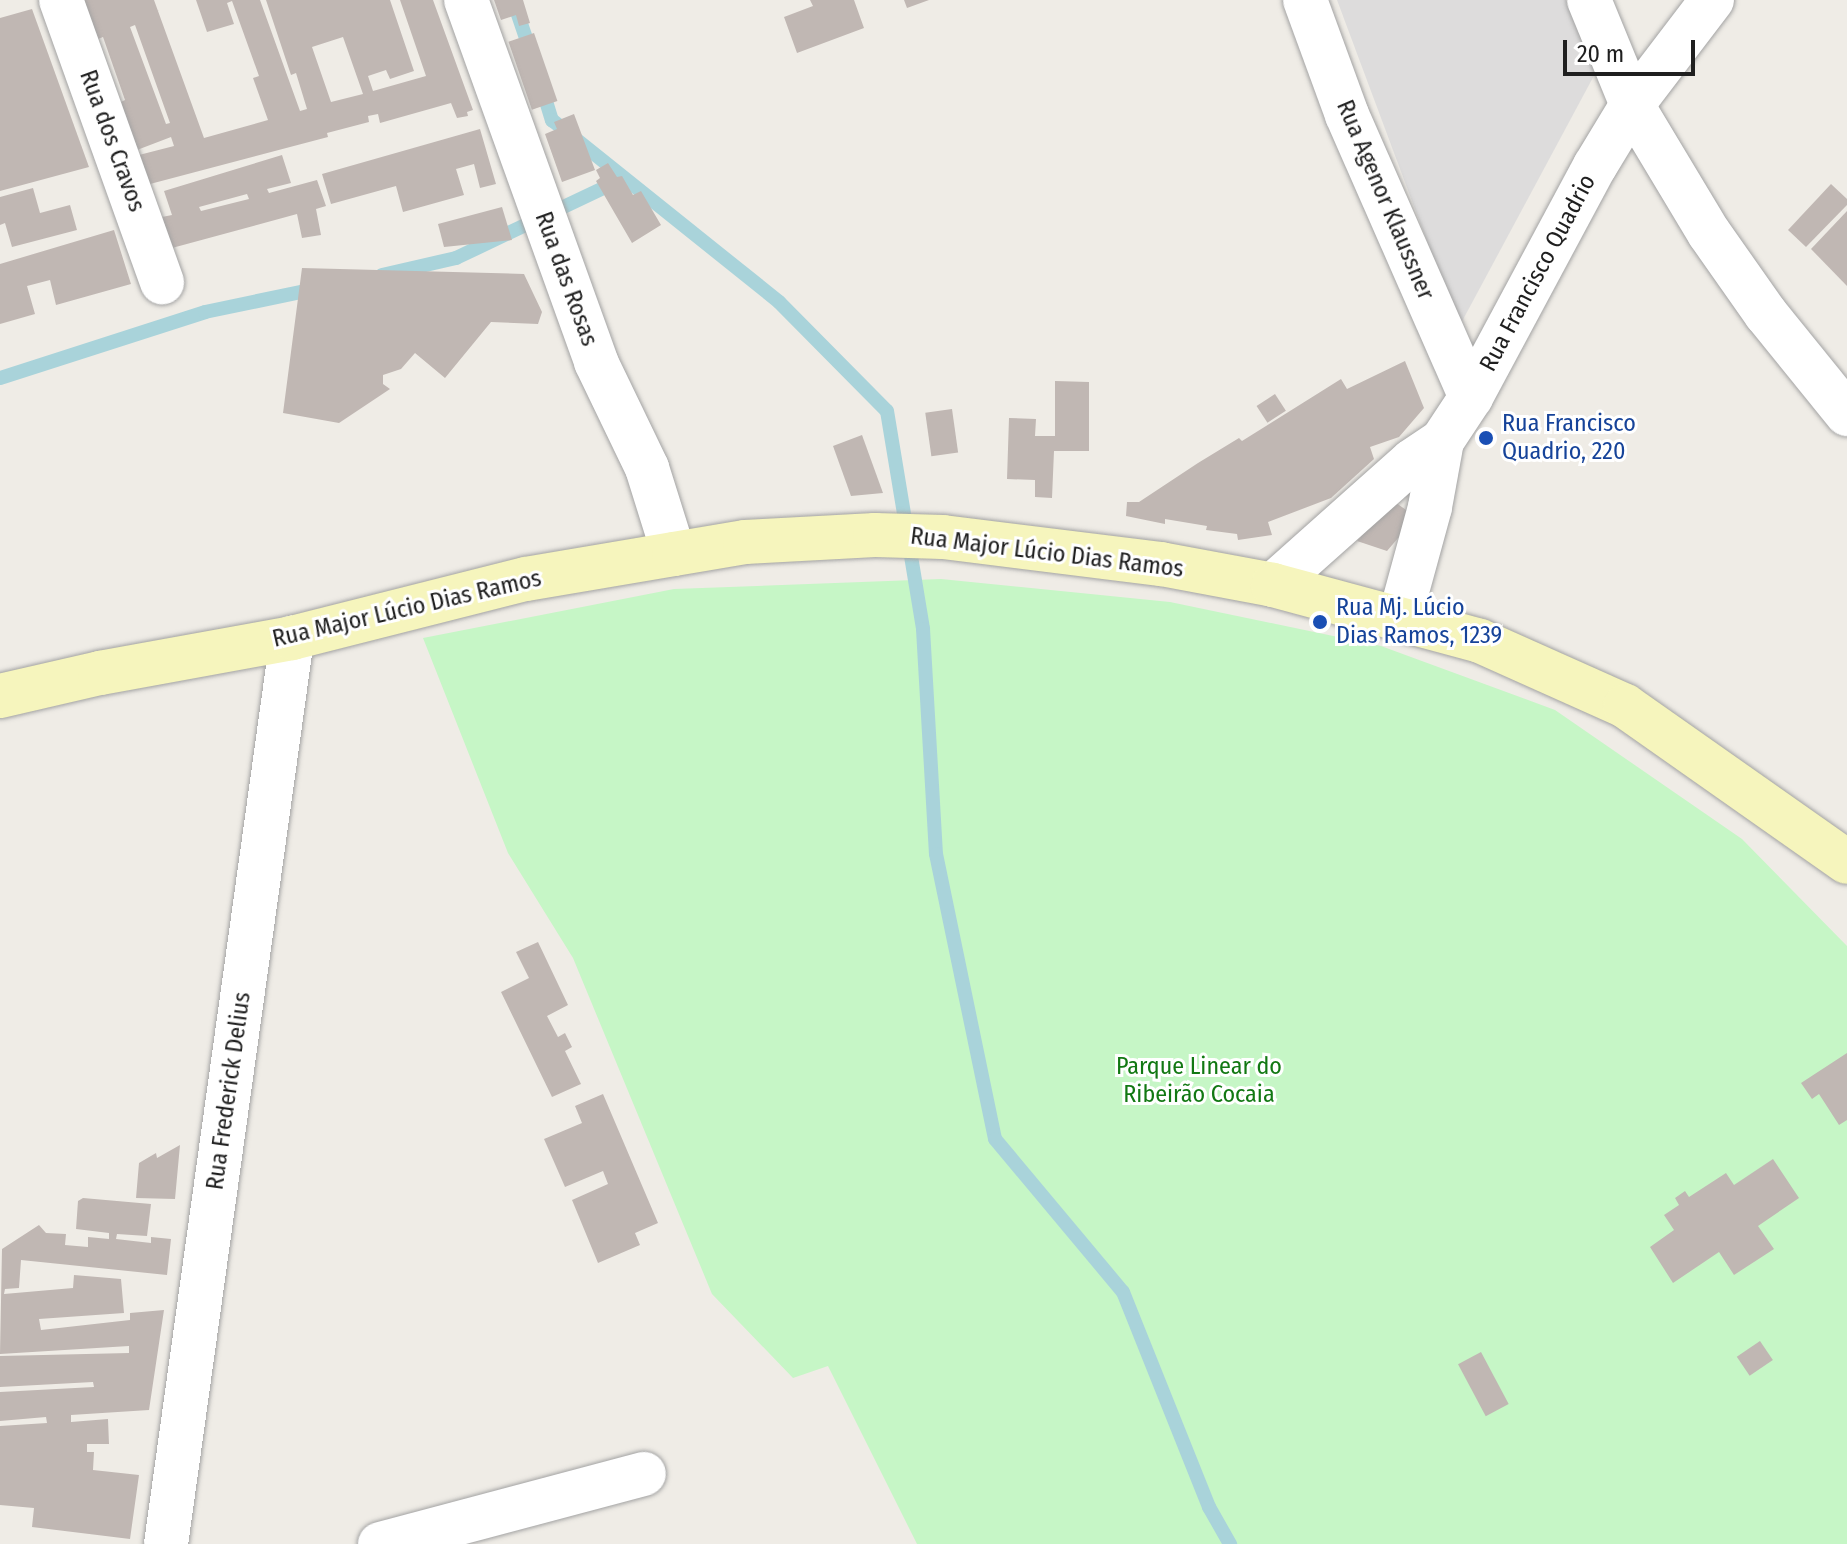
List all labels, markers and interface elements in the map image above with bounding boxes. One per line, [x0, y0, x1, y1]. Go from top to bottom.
scale bar [1567, 24, 1699, 74]
text: 20 m [1577, 40, 1624, 68]
street label: Rua dos Cravos [73, 66, 151, 216]
street label: Rua Agenor Klaussner [1330, 96, 1440, 304]
street label: Rua Francisco Quadrio [1474, 170, 1602, 376]
street label: Rua das Rosas [528, 208, 604, 350]
place label: Rua Francisco Quadrio, 220 [1502, 410, 1636, 466]
marker: Rua Francisco Quadrio, 220 [1477, 429, 1495, 447]
street label: Rua Major Lúcio Dias Ramos [909, 522, 1185, 584]
street label: Rua Major Lúcio Dias Ramos [270, 564, 544, 654]
place label: Rua Mj. Lúcio Dias Ramos, 1239 [1336, 594, 1502, 650]
marker: Rua Mj. Lúcio Dias Ramos, 1239 [1311, 613, 1329, 631]
street label: Rua Frederick Delius [201, 990, 257, 1192]
park label: Parque Linear do Ribeirão Cocaia [1116, 1053, 1282, 1109]

